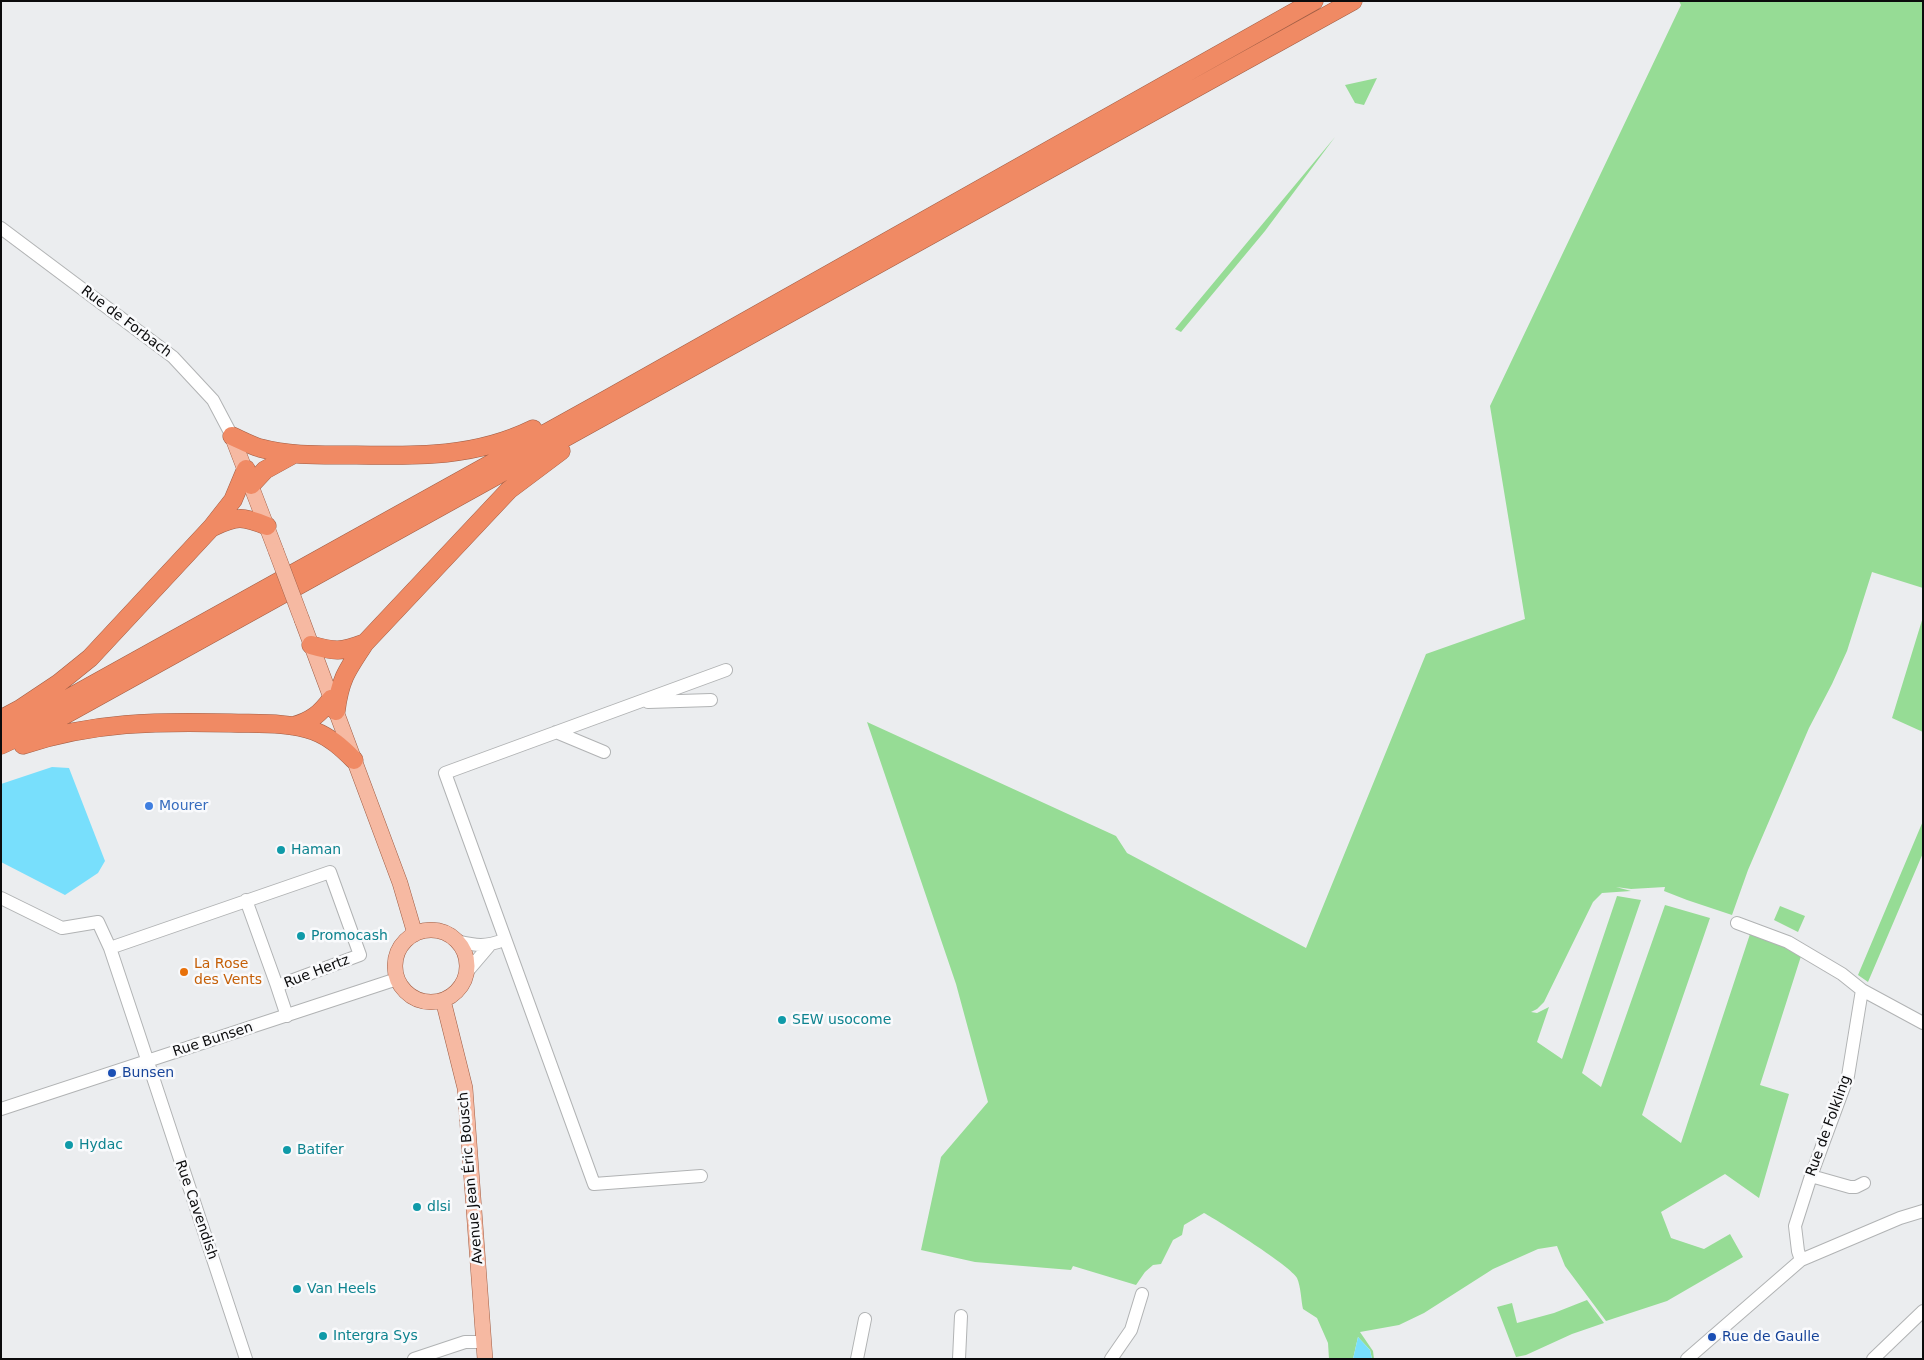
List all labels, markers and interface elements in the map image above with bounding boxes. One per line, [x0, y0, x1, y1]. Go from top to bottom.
street label: Rue de Forbach [77, 283, 175, 361]
place label: Mourer [159, 798, 208, 814]
marker: Mourer [143, 800, 155, 812]
place label: Haman [291, 842, 341, 858]
marker: Haman [275, 844, 287, 856]
place label: Promocash [311, 928, 388, 944]
marker: Promocash [295, 930, 307, 942]
street label: Rue Hertz [282, 952, 352, 992]
place label: La Rose des Vents [194, 956, 262, 989]
marker: La Rose des Vents [178, 966, 190, 978]
place label: SEW usocome [792, 1012, 891, 1028]
marker: SEW usocome [776, 1014, 788, 1026]
street label: Rue Bunsen [171, 1019, 255, 1061]
place label: Bunsen [122, 1065, 174, 1081]
marker: Bunsen [106, 1067, 118, 1079]
street label: Rue de Folkling [1803, 1073, 1855, 1179]
street label: Avenue Jean Éric Bousch [455, 1091, 487, 1265]
place label: Hydac [79, 1137, 123, 1153]
marker: Hydac [63, 1139, 75, 1151]
place label: Batifer [297, 1142, 344, 1158]
marker: Batifer [281, 1144, 293, 1156]
street label: Rue Cavendish [171, 1158, 221, 1262]
place label: dlsi [427, 1199, 451, 1215]
marker: dlsi [411, 1201, 423, 1213]
place label: Van Heels [307, 1281, 376, 1297]
marker: Van Heels [291, 1283, 303, 1295]
place label: Intergra Sys [333, 1328, 418, 1344]
place label: Rue de Gaulle [1722, 1329, 1820, 1345]
marker: Intergra Sys [317, 1330, 329, 1342]
marker: Rue de Gaulle [1706, 1331, 1718, 1343]

